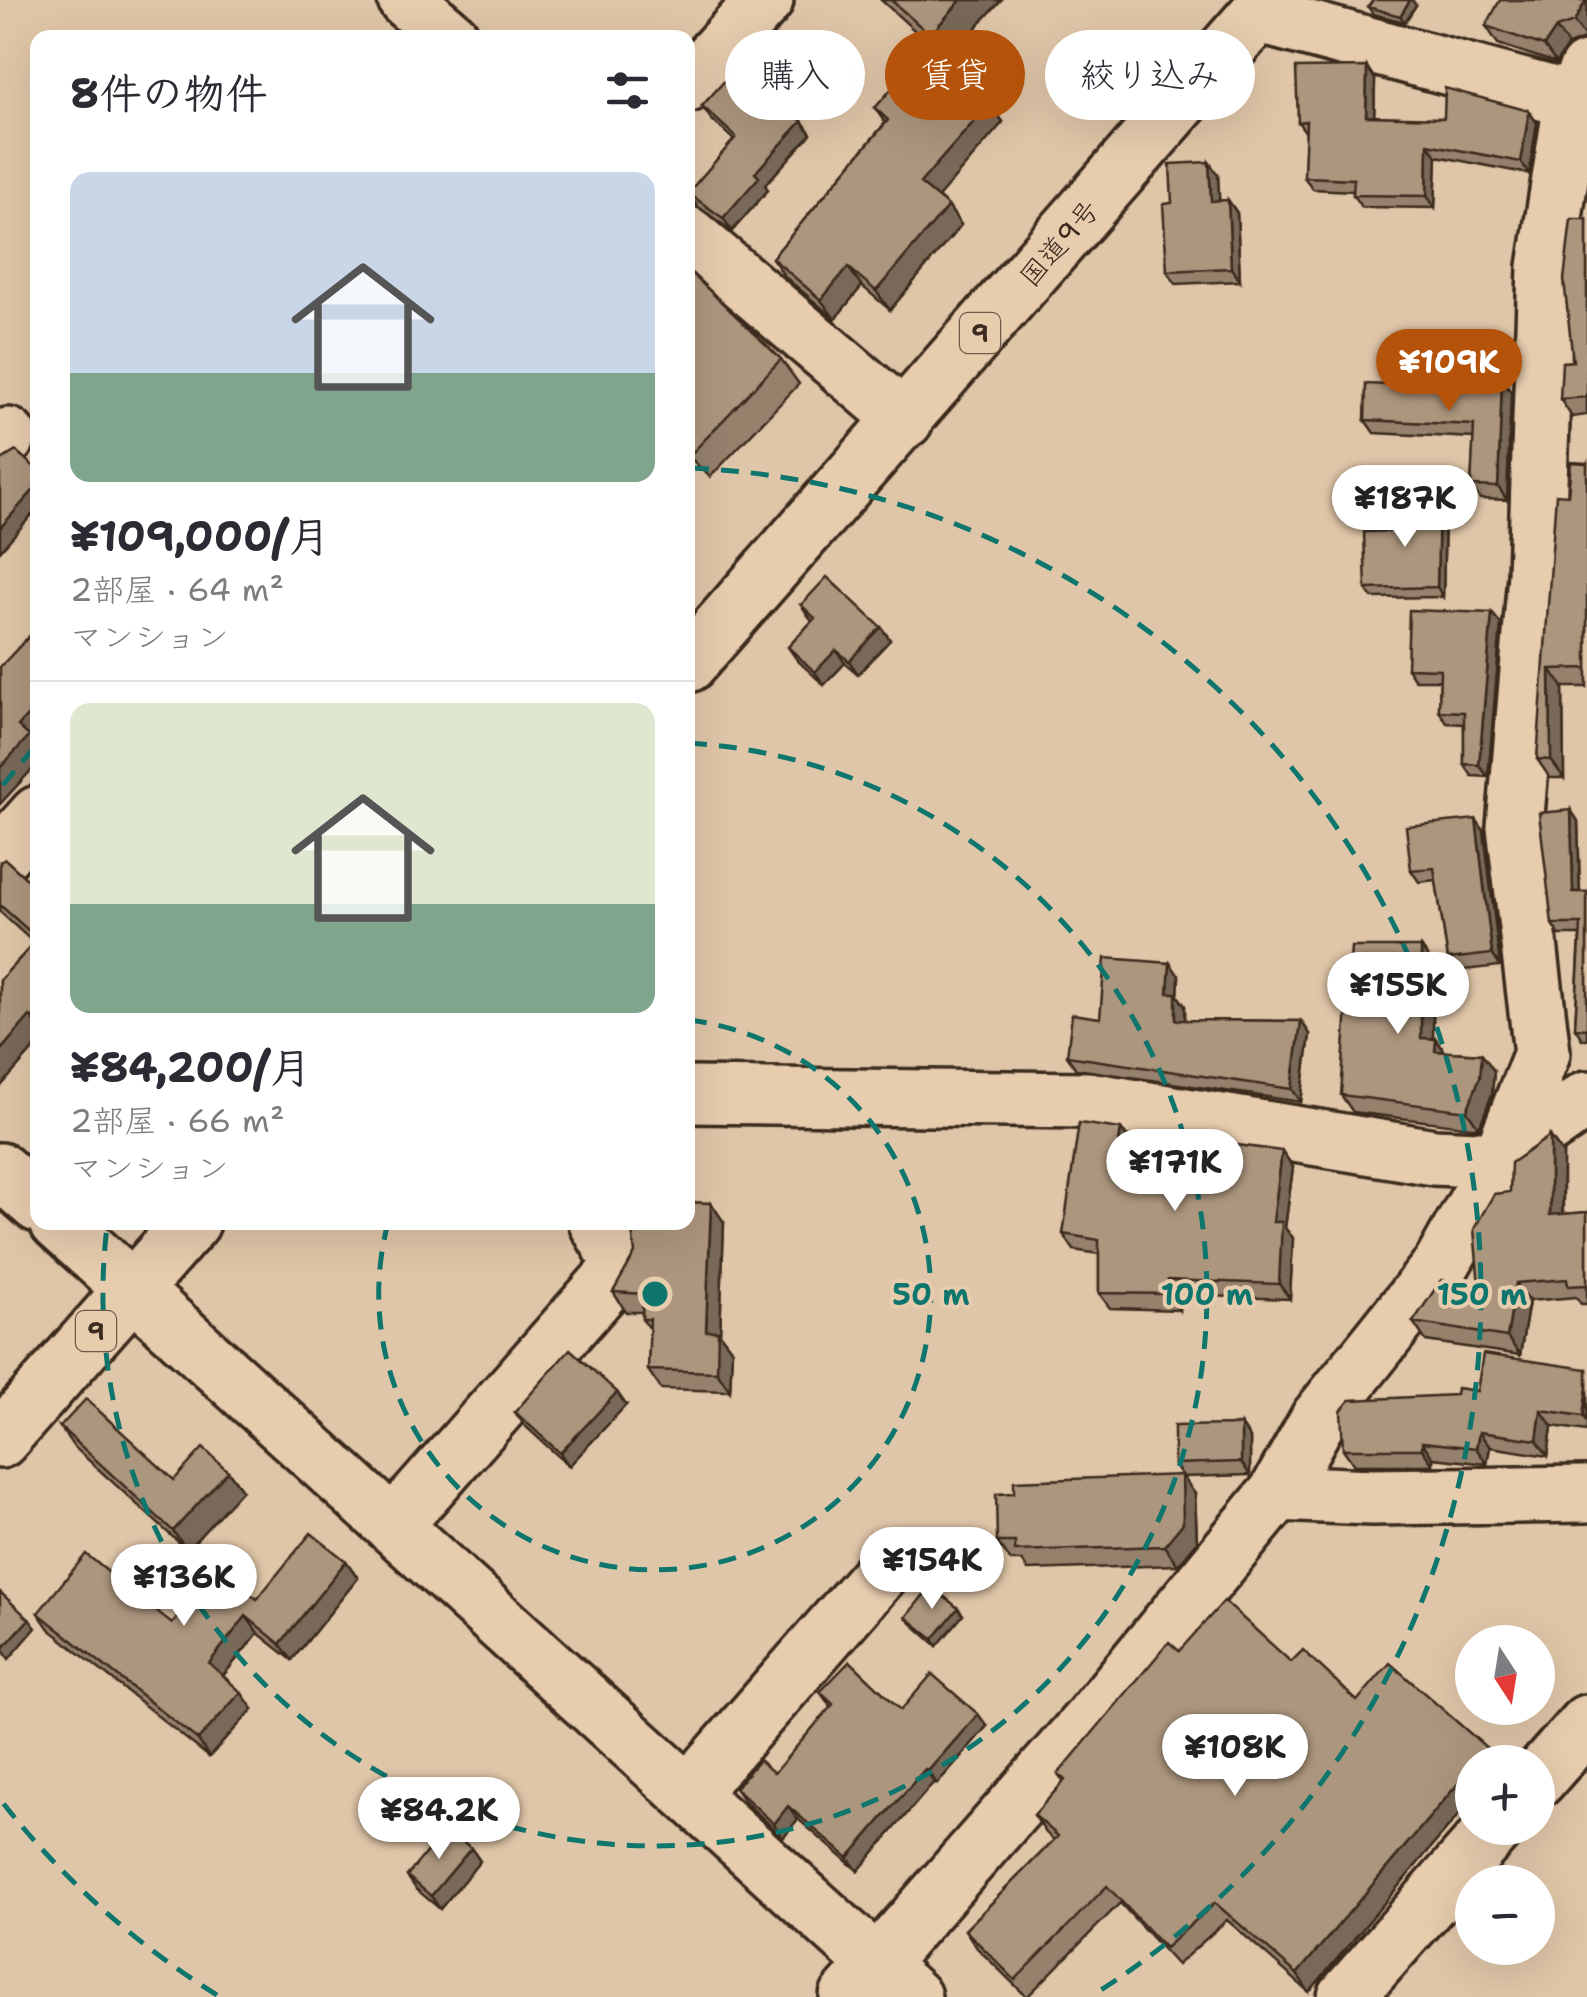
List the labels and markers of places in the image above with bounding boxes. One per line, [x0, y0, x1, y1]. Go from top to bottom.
pin: ¥109K [1379, 329, 1519, 414]
pin: ¥187K [1335, 465, 1475, 550]
pin: ¥155K [1328, 952, 1468, 1037]
pin: ¥171K [1105, 1129, 1245, 1214]
centre of rings [637, 1276, 673, 1312]
pin: ¥154K [862, 1527, 1002, 1612]
pin: ¥136K [114, 1544, 254, 1629]
pin: ¥108K [1165, 1714, 1305, 1799]
pin: ¥84.2K [358, 1777, 520, 1862]

